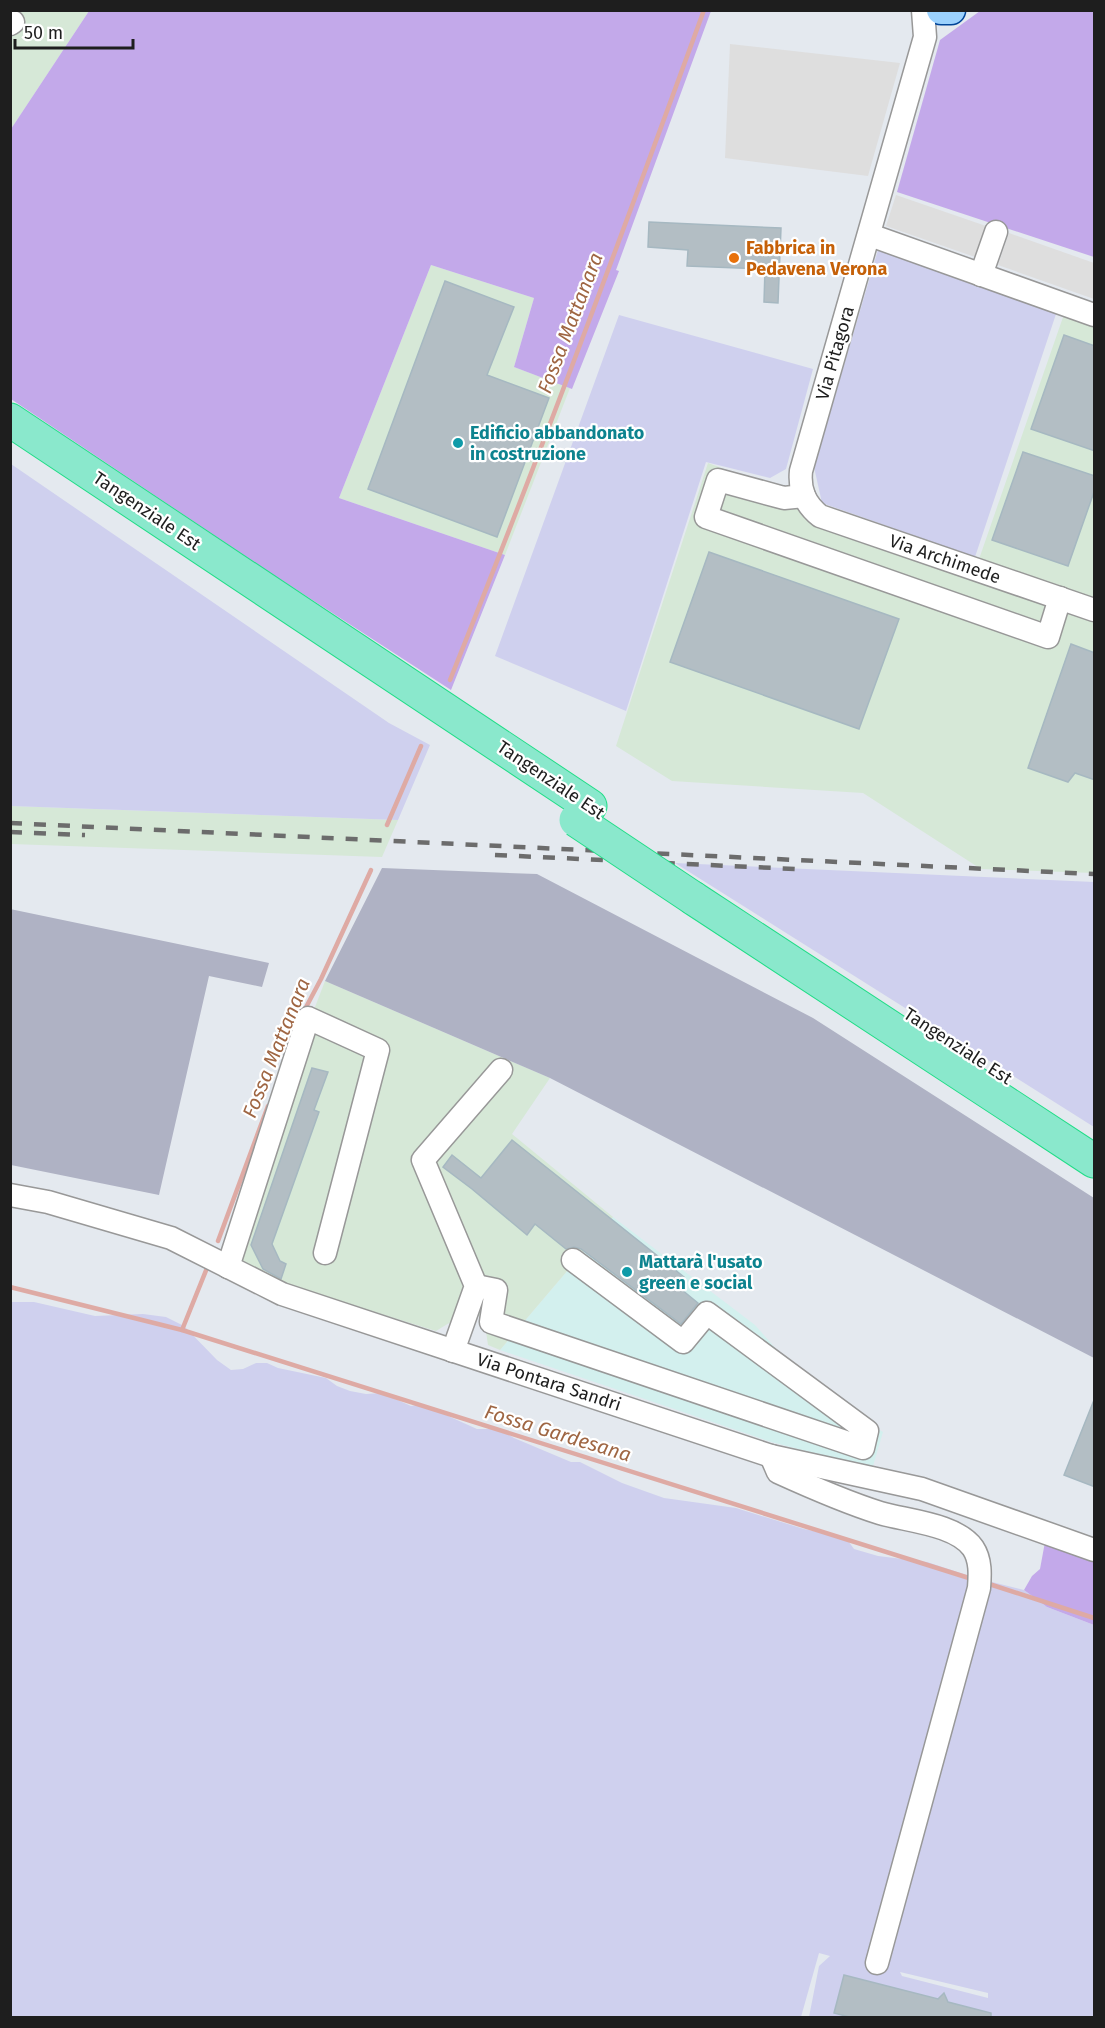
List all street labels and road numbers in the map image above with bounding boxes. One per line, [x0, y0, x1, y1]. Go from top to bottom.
street label: Via Pitagora [811, 303, 859, 403]
street label: Tangenziale Est [89, 467, 205, 555]
street label: Via Archimede [886, 530, 1004, 588]
street label: Tangenziale Est [493, 736, 609, 824]
street label: Tangenziale Est [900, 1003, 1017, 1090]
street label: Via Pontara Sandri [474, 1348, 624, 1416]

